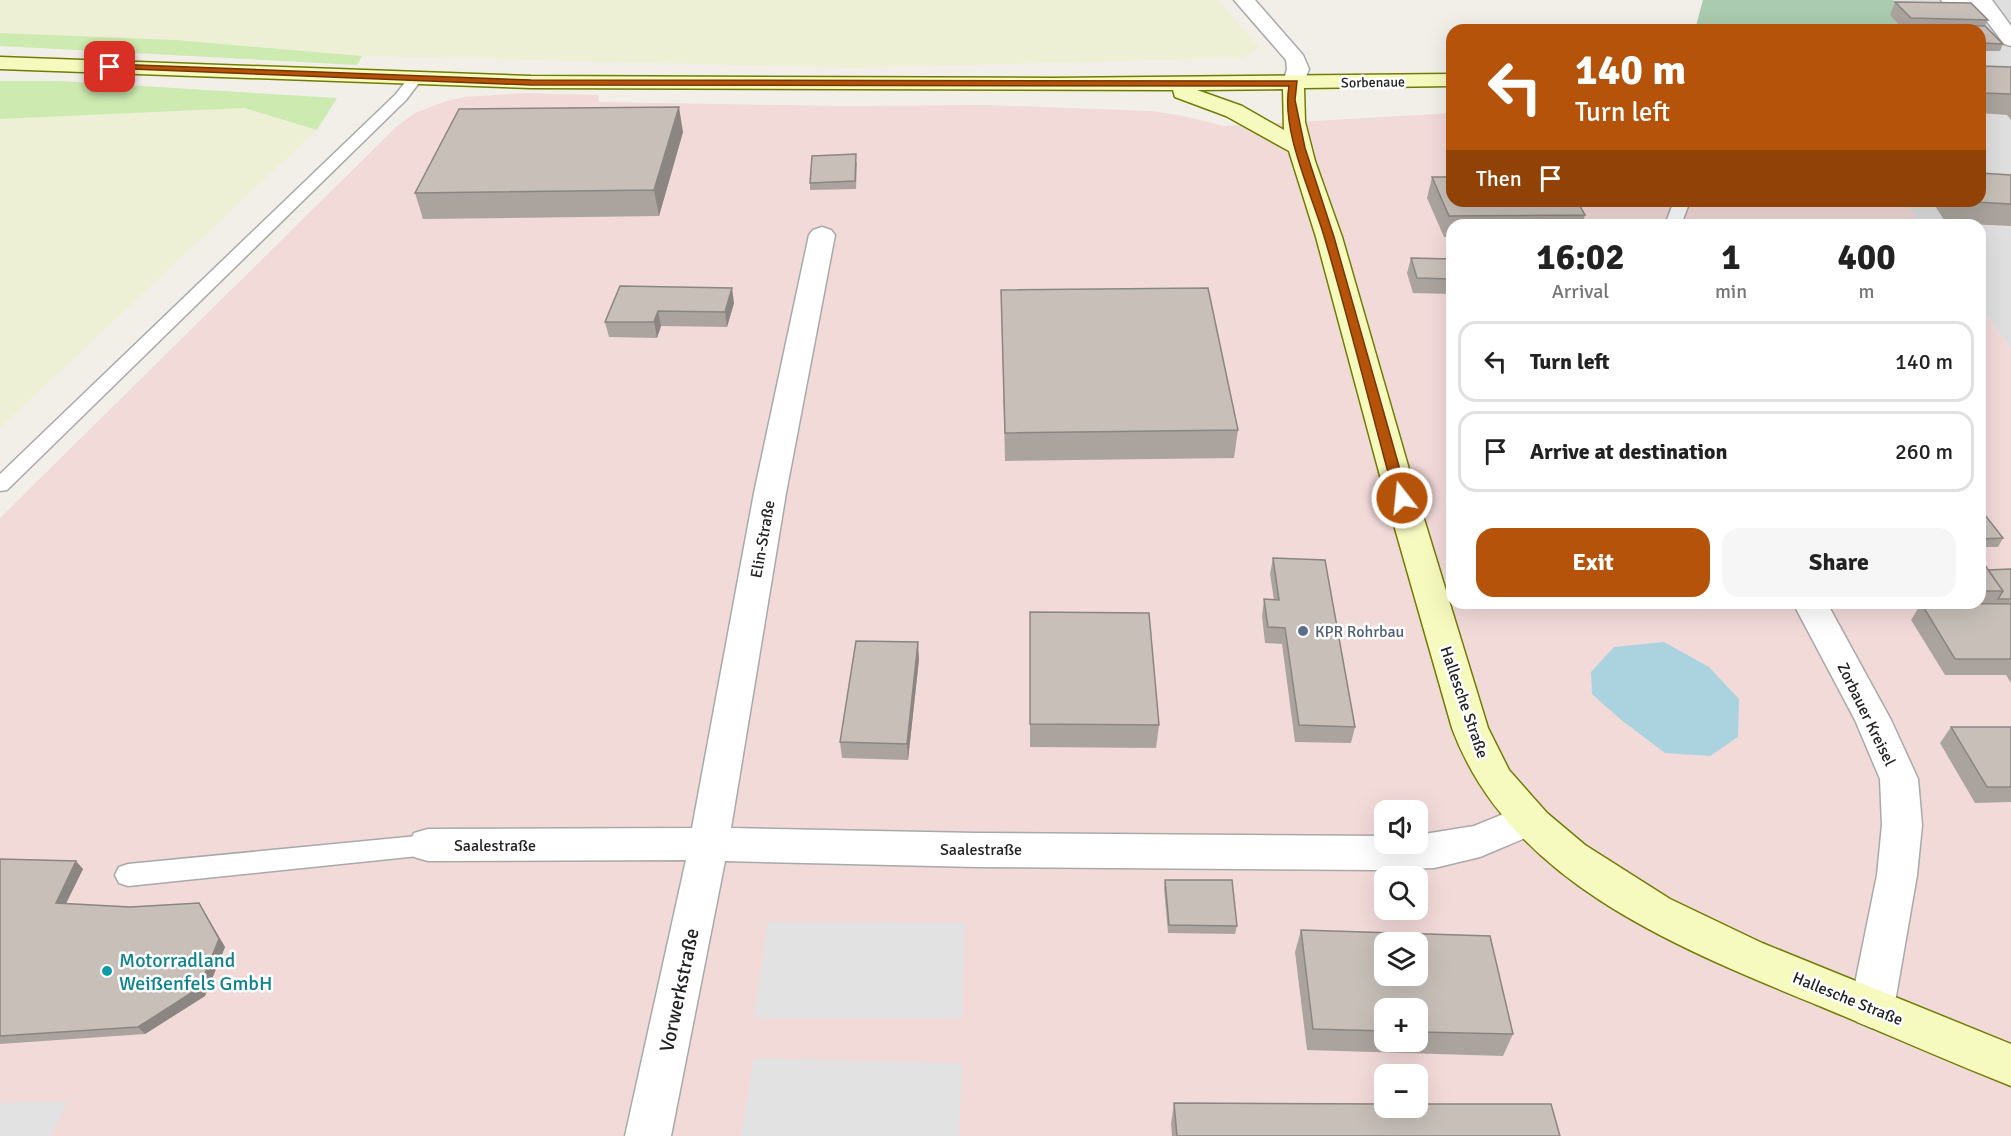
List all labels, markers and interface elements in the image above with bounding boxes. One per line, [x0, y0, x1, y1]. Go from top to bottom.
pin [84, 41, 135, 92]
text: 140 m [1575, 45, 1686, 96]
icon: left [1476, 48, 1554, 126]
icon: arrive [93, 50, 126, 83]
street label: Sorbenaue [1341, 73, 1405, 92]
text: Turn left [1575, 96, 1670, 129]
icon: arrive [1534, 162, 1567, 195]
text: Then [1476, 165, 1522, 192]
text: 16:02 [1536, 235, 1625, 280]
text: 1 [1721, 235, 1741, 280]
text: 400 [1837, 235, 1896, 280]
text: Arrival [1552, 279, 1609, 304]
text: min [1715, 279, 1747, 304]
text: m [1859, 279, 1875, 304]
icon: left [1479, 345, 1512, 378]
text: Turn left [1530, 348, 1610, 375]
text: 140 m [1895, 348, 1953, 375]
icon: arrive [1479, 435, 1512, 468]
text: Arrive at destination [1530, 438, 1727, 465]
text: 260 m [1895, 438, 1953, 465]
position arrow [1370, 466, 1434, 530]
street label: Elin-Straße [746, 499, 780, 580]
button: Exit [1476, 528, 1710, 597]
button: Share [1722, 528, 1956, 597]
place label: KPR Rohrbau [1315, 622, 1404, 642]
marker: KPR Rohrbau [1296, 624, 1310, 638]
street label: Hallesche Straße [1436, 644, 1493, 761]
street label: Zorbauer Kreisel [1832, 659, 1900, 770]
map controls [1374, 800, 1428, 1118]
button: sound [1374, 800, 1428, 854]
street label: Saalestraße [454, 836, 536, 856]
street label: Saalestraße [940, 840, 1022, 860]
button: search [1374, 866, 1428, 920]
street label: Vorwerkstraße [654, 926, 705, 1054]
button: layers [1374, 932, 1428, 986]
place label: Motorradland Weißenfels GmbH [119, 948, 272, 996]
marker: Motorradland Weißenfels GmbH [100, 964, 114, 978]
street label: Hallesche Straße [1790, 968, 1906, 1030]
button: + [1374, 998, 1428, 1052]
button: − [1374, 1064, 1428, 1118]

